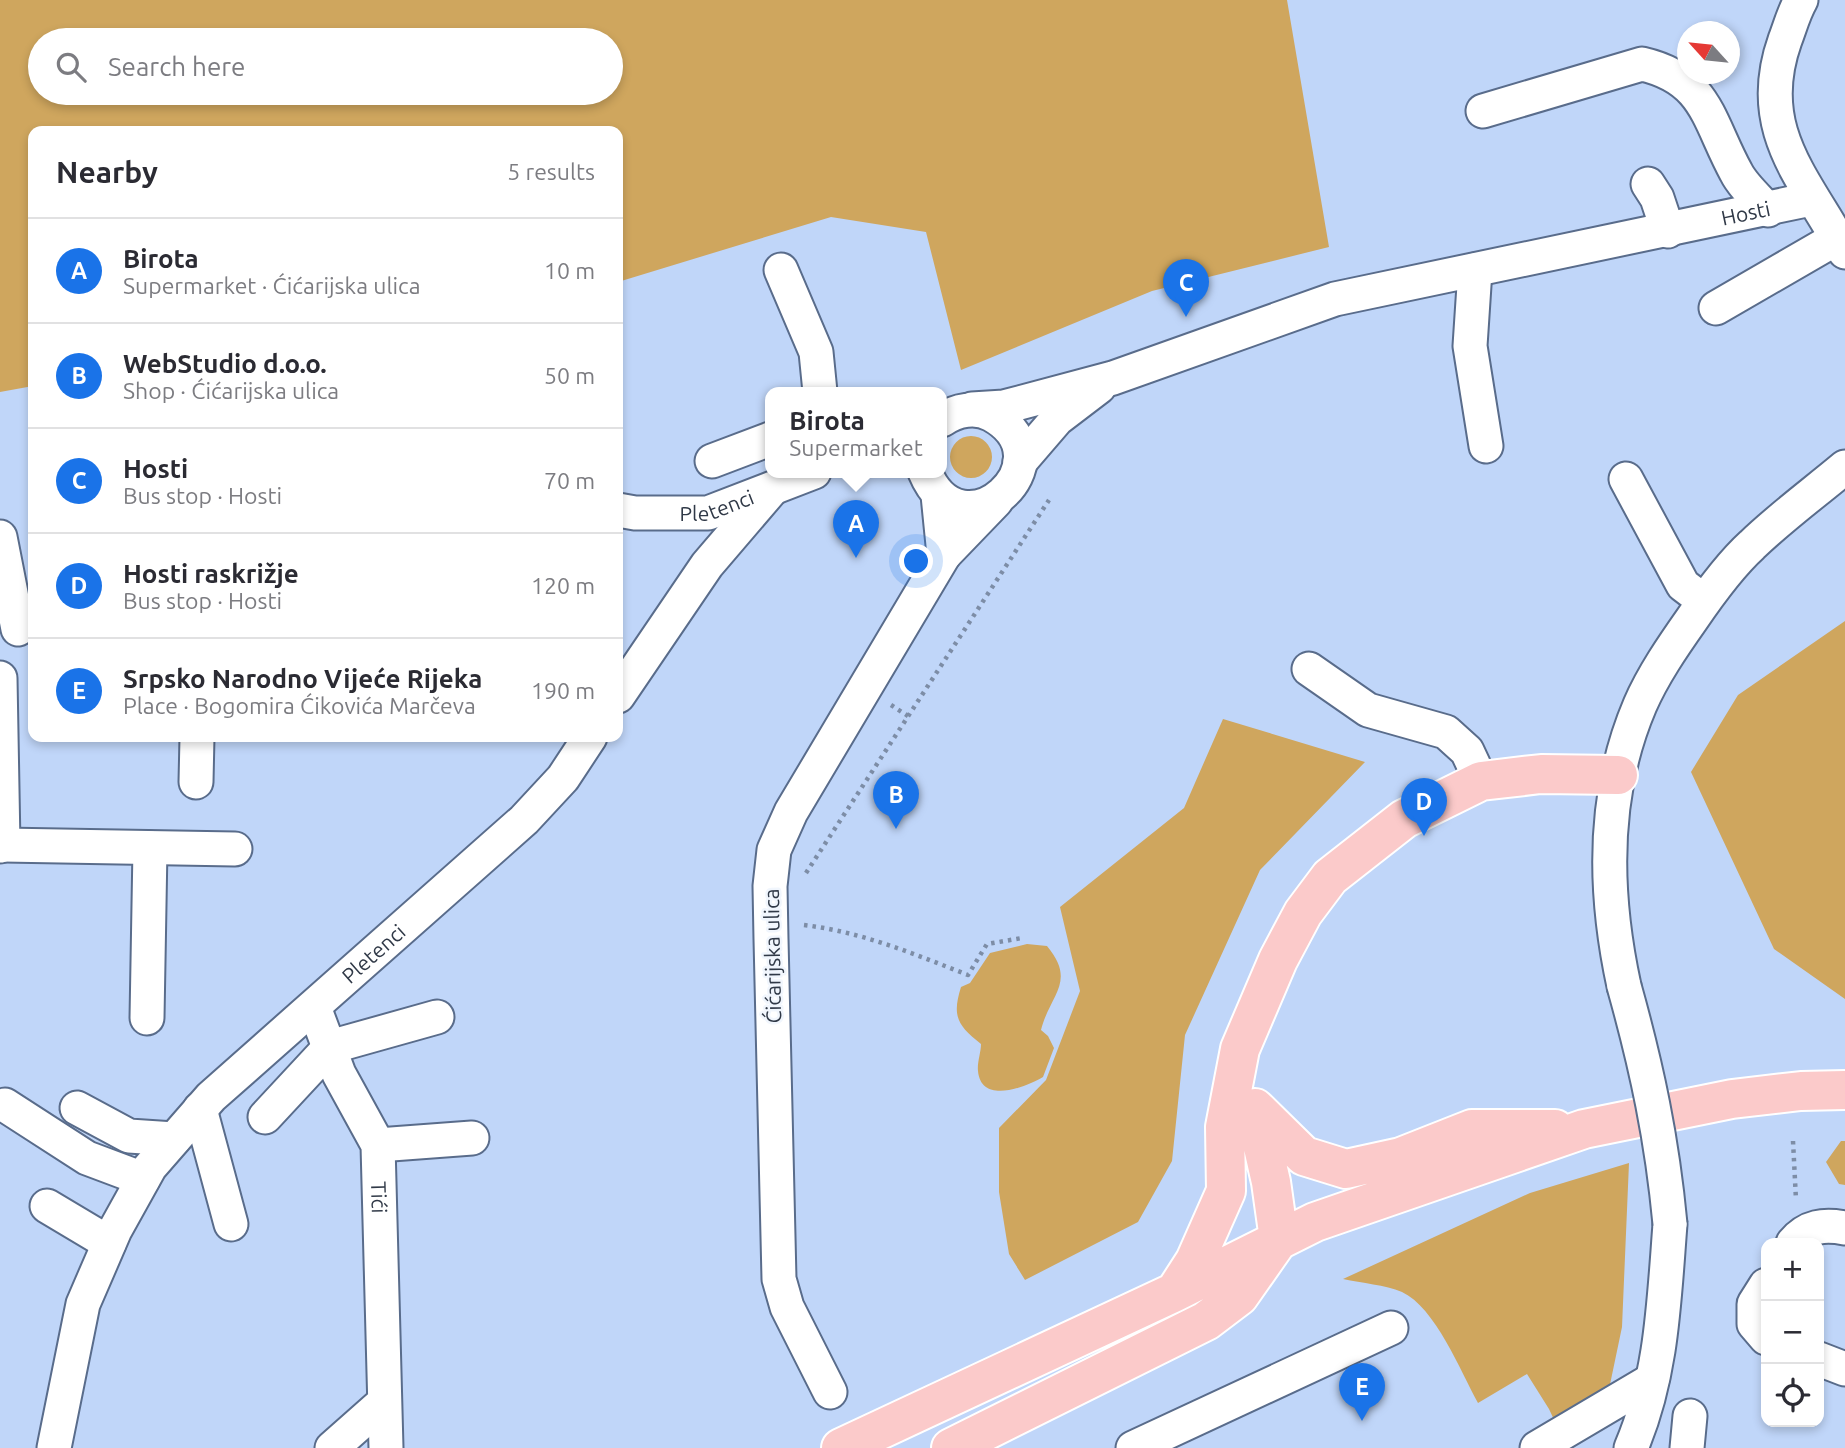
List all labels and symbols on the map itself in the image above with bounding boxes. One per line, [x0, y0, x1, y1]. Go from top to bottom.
north arrow [1677, 21, 1740, 84]
street label: Hosti [1719, 196, 1772, 230]
pin: C [1163, 259, 1209, 317]
street label: Pletenci [680, 485, 757, 525]
pin: A [833, 500, 879, 558]
your location [899, 544, 933, 578]
pin: B [873, 771, 919, 829]
pin: D [1401, 778, 1447, 836]
street label: Ćićarijska ulica [759, 888, 785, 1024]
street label: Pletenci [337, 919, 410, 988]
street label: Tići [367, 1181, 392, 1214]
pin: E [1339, 1363, 1385, 1421]

